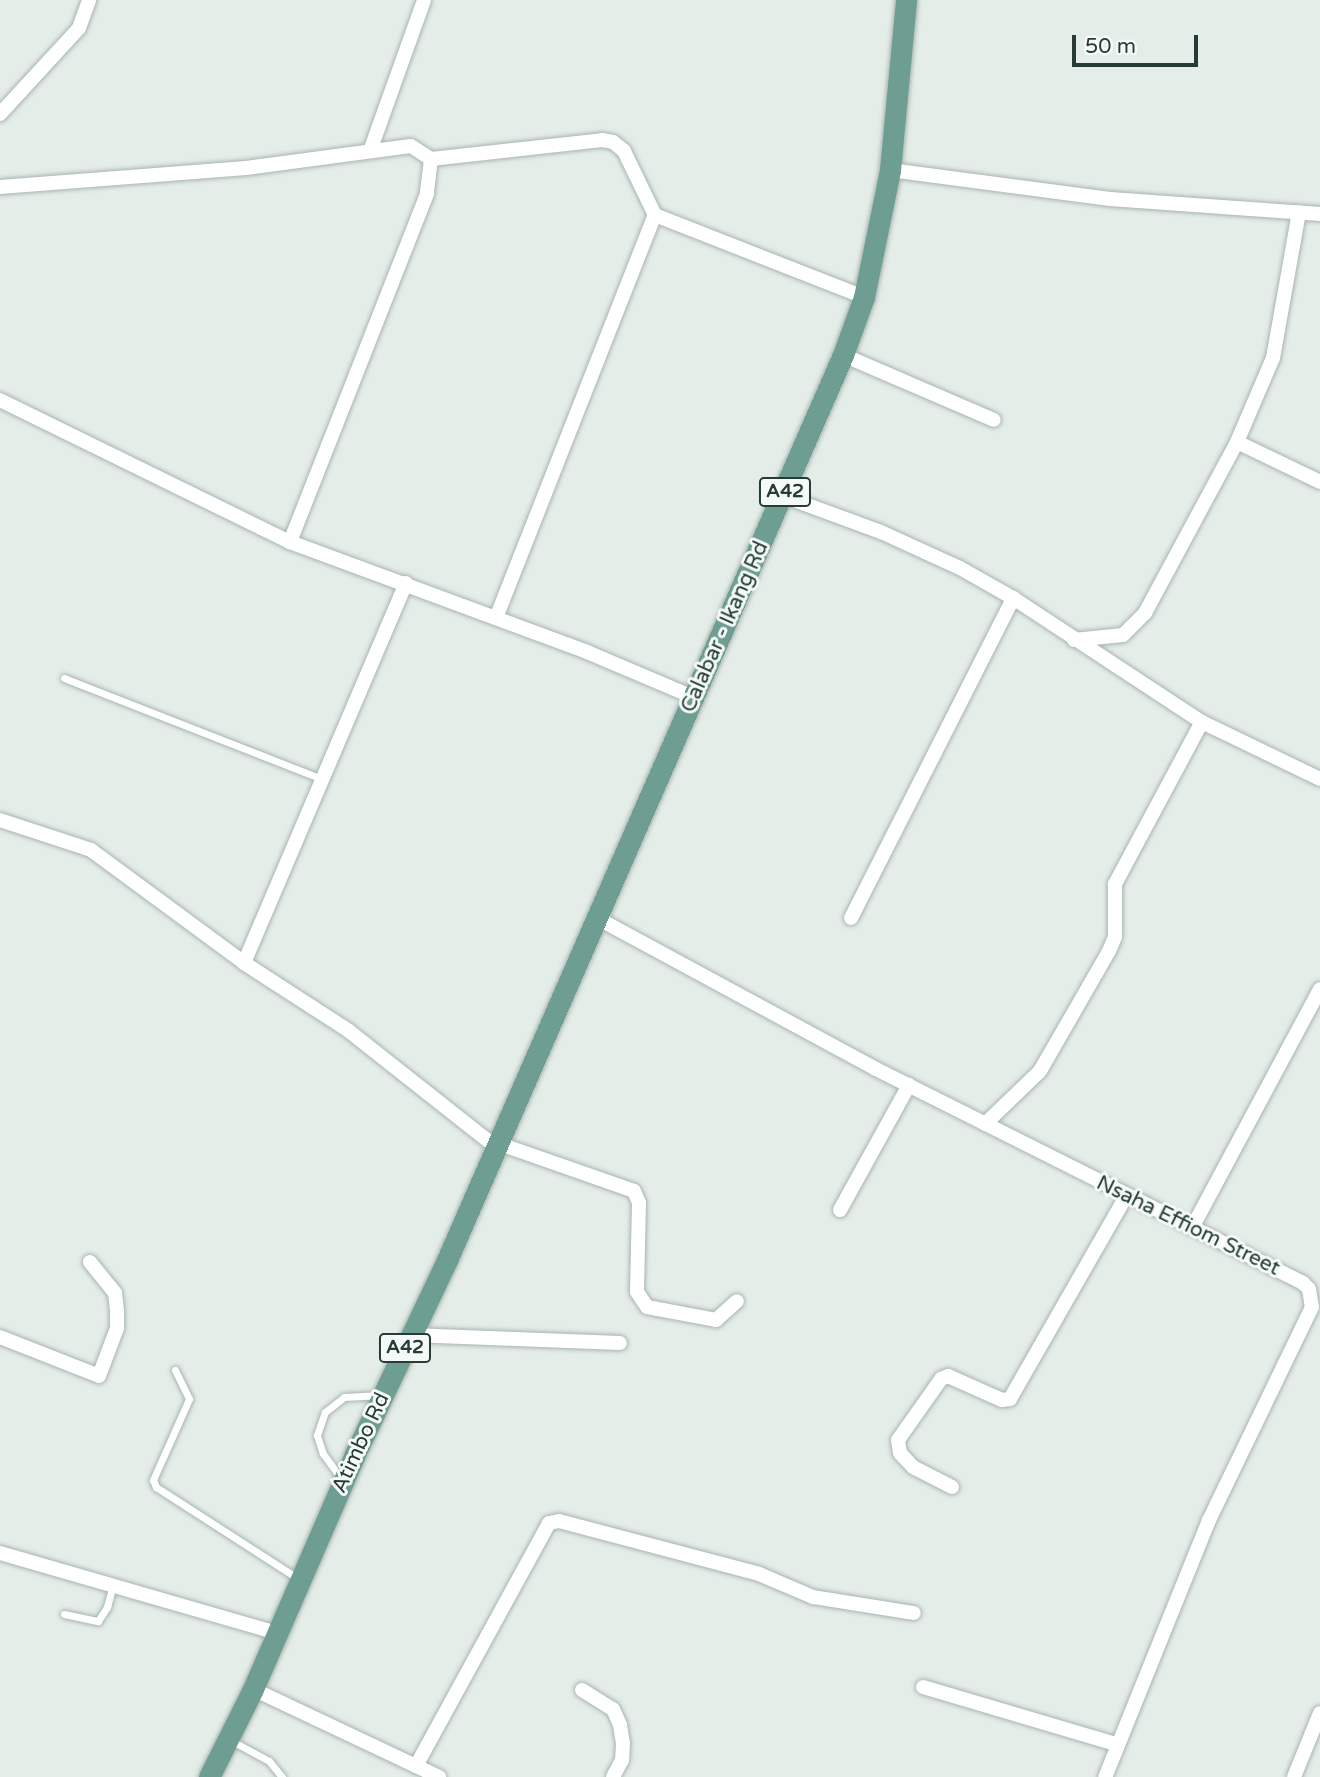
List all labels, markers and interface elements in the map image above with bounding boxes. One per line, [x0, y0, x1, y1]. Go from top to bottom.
scale bar [1075, 21, 1201, 65]
text: 50 m [1085, 34, 1136, 59]
road number: A42 [759, 477, 811, 508]
street label: Calabar - Ikang Rd [676, 538, 774, 716]
street label: Nsaha Effiom Street [1092, 1171, 1284, 1281]
road number: A42 [379, 1332, 431, 1364]
street label: Atimbo Rd [327, 1389, 395, 1497]

